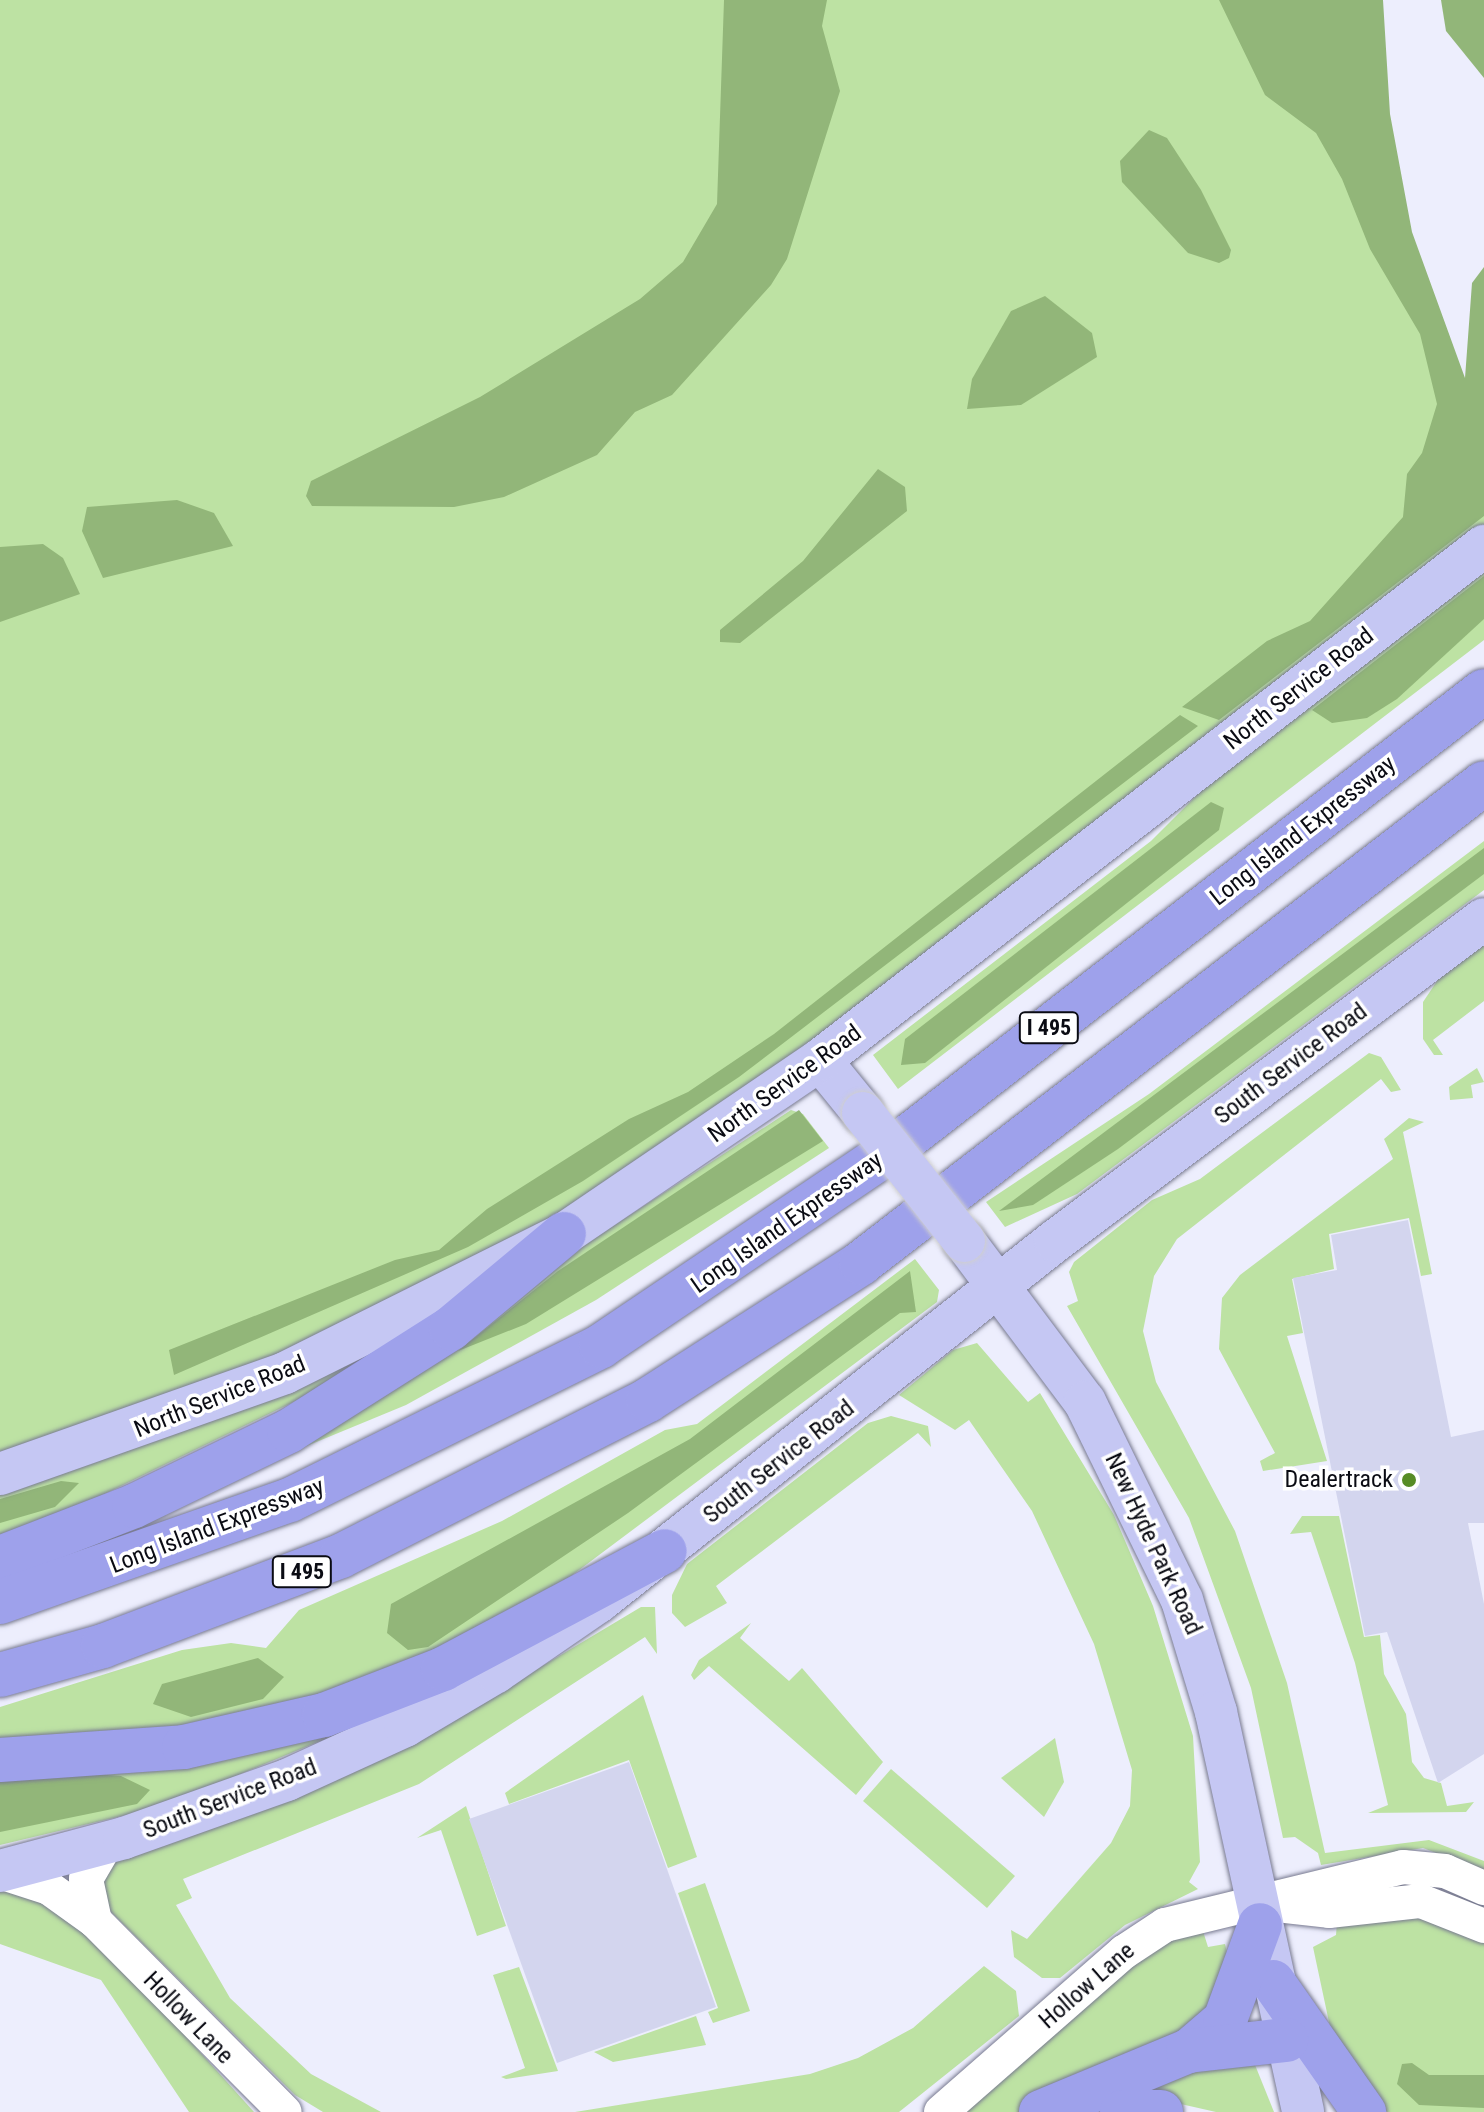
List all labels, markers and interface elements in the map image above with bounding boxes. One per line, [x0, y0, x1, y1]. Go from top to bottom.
street label: North Service Road [1218, 622, 1380, 756]
street label: Long Island Expressway [1205, 750, 1401, 912]
street label: South Service Road [1209, 997, 1373, 1131]
road number: I 495 [1017, 1010, 1081, 1046]
street label: North Service Road [703, 1019, 867, 1149]
street label: Long Island Expressway [686, 1146, 888, 1300]
street label: North Service Road [130, 1350, 310, 1444]
street label: South Service Road [698, 1394, 860, 1530]
street label: New Hyde Park Road [1098, 1449, 1208, 1639]
place label: Dealertrack [1285, 1466, 1393, 1494]
marker: Dealertrack [1400, 1471, 1418, 1489]
street label: Long Island Expressway [106, 1472, 328, 1580]
road number: I 495 [270, 1554, 334, 1590]
street label: South Service Road [139, 1753, 321, 1845]
street label: Hollow Lane [1033, 1937, 1141, 2035]
street label: Hollow Lane [137, 1966, 239, 2070]

